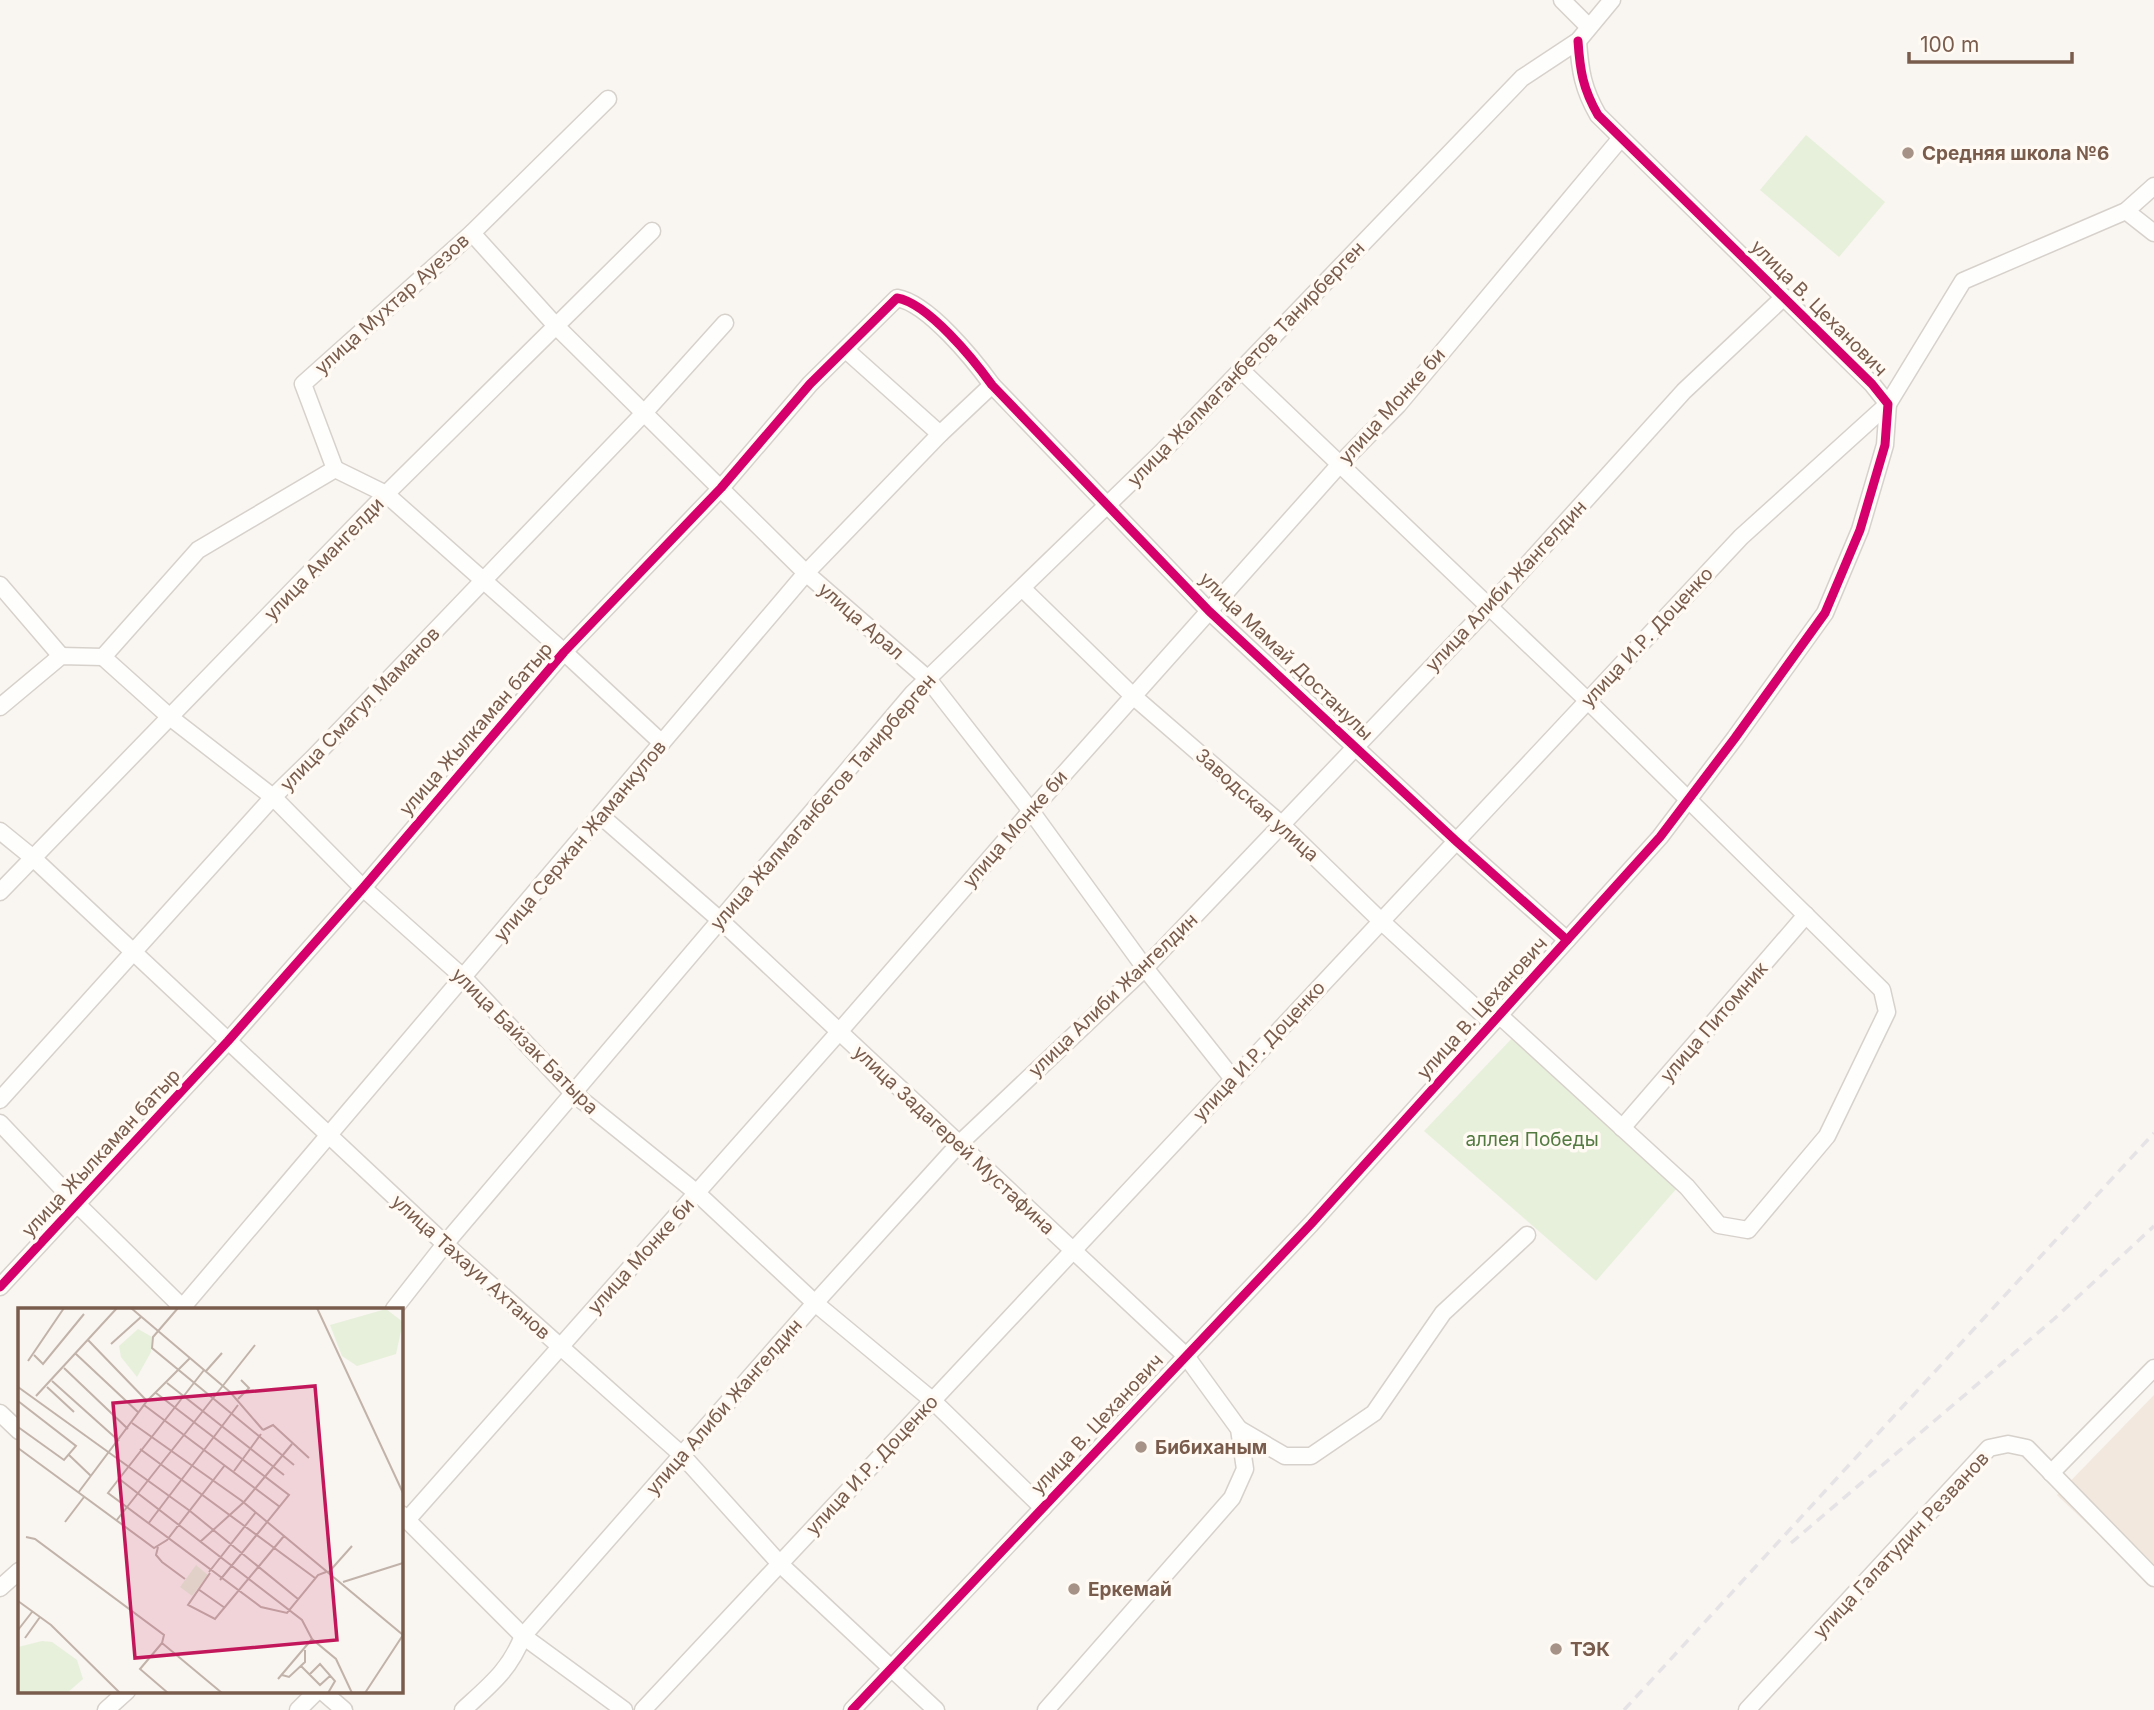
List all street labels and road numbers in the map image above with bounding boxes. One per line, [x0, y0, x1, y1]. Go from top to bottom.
street label: улица Мухтар Ауезов [310, 229, 474, 379]
street label: улица В. Цеханович [1746, 235, 1892, 381]
street label: улица Жалмаганбетов Танирберген [1122, 237, 1370, 491]
street label: улица Монке би [1334, 343, 1450, 469]
street label: улица Амангелди [259, 493, 389, 625]
street label: улица Алиби Жангелдин [1421, 496, 1591, 676]
street label: улица И.Р. Доценко [1576, 562, 1718, 712]
street label: улица Мамай Достанулы [1194, 567, 1378, 745]
street label: улица Арал [814, 578, 908, 664]
street label: улица Смагул Маманов [275, 622, 445, 796]
street label: улица Жылкаман батыр [394, 638, 558, 820]
street label: улица Жалмаганбетов Танирберген [705, 669, 941, 935]
street label: улица Сержан Жаманкулов [489, 736, 671, 946]
street label: Заводская улица [1191, 744, 1323, 866]
street label: улица Монке би [958, 766, 1072, 892]
street label: улица Алиби Жангелдин [1024, 908, 1202, 1082]
street label: улица В. Цеханович [1412, 932, 1552, 1084]
street label: улица Питомник [1655, 957, 1773, 1087]
street label: улица Байзак Батыра [447, 963, 603, 1119]
street label: улица И.Р. Доценко [1188, 976, 1330, 1126]
street label: улица Задагерей Мустафина [849, 1041, 1059, 1239]
street label: улица Жылкаман батыр [17, 1064, 185, 1242]
street label: улица Тахауи Ахтанов [387, 1190, 555, 1344]
street label: улица Монке би [583, 1193, 699, 1319]
street label: улица Алиби Жангелдин [641, 1314, 807, 1500]
street label: улица В. Цеханович [1026, 1349, 1168, 1499]
street label: улица И.Р. Доценко [801, 1390, 943, 1540]
street label: улица Галатудин Резванов [1808, 1447, 1994, 1643]

